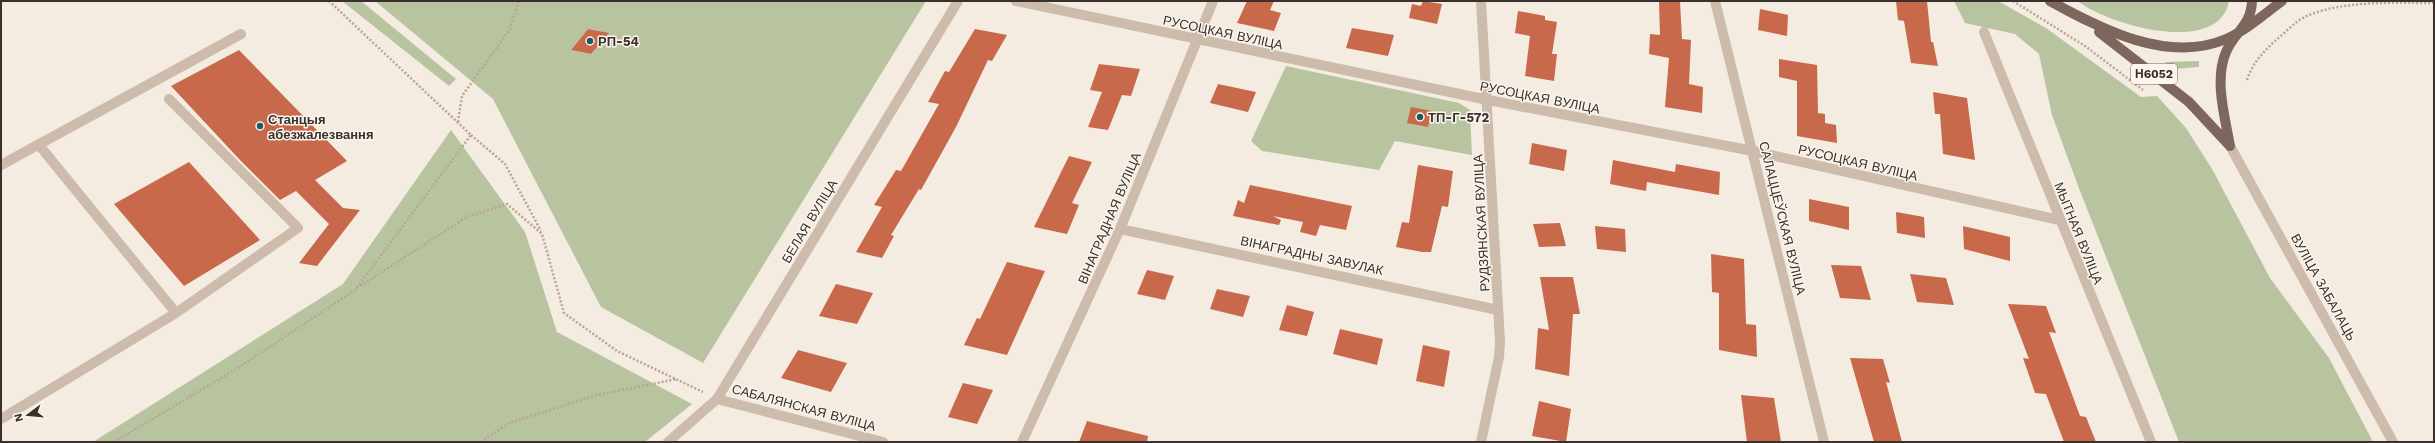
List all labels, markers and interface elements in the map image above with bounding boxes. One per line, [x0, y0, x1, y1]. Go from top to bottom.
street label: РУСОЦКАЯ ВУЛІЦА [1162, 12, 1284, 53]
place label: РП-54 [598, 34, 639, 49]
marker: РП-54 [585, 36, 595, 46]
road number: Н6052 [2131, 64, 2177, 84]
street label: РУСОЦКАЯ ВУЛІЦА [1479, 78, 1602, 117]
place label: ТП-Г-572 [1428, 110, 1489, 125]
place label: Станцыя абезжалезвання [268, 112, 374, 142]
marker: ТП-Г-572 [1415, 112, 1425, 122]
marker: Станцыя абезжалезвання [255, 121, 265, 131]
street label: САЛАЦЦЕЎСКАЯ ВУЛІЦА [1756, 140, 1809, 297]
street label: РУСОЦКАЯ ВУЛІЦА [1797, 141, 1919, 184]
street label: ВІНАГРАДНАЯ ВУЛІЦА [1075, 150, 1144, 286]
street label: РУДЗЯНСКАЯ ВУЛІЦА [1470, 154, 1493, 292]
street label: БЕЛАЯ ВУЛІЦА [779, 177, 840, 266]
street label: МЫТНАЯ ВУЛІЦА [2051, 180, 2106, 287]
street label: ВУЛІЦА ЗАБАЛАЦЬ [2288, 231, 2359, 343]
street label: ВІНАГРАДНЫ ЗАВУЛАК [1239, 233, 1385, 278]
street label: САБАЛЯНСКАЯ ВУЛІЦА [730, 381, 878, 434]
north arrow [8, 395, 48, 435]
text: N [11, 412, 26, 423]

